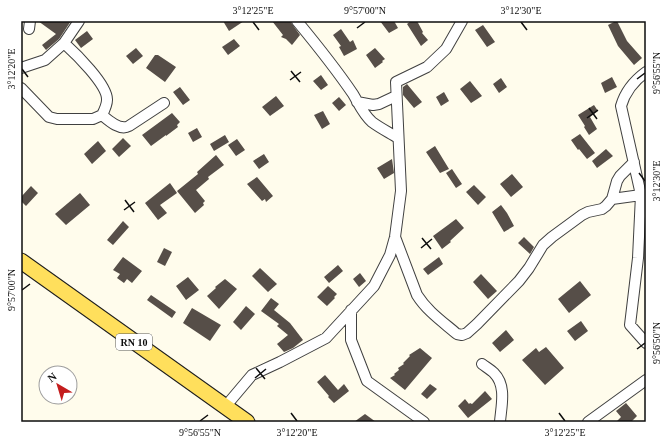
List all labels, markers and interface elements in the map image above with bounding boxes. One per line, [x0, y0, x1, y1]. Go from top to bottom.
text: 3°12'25"E [233, 5, 274, 16]
text: 9°57'00"N [344, 5, 386, 16]
text: 3°12'30"E [501, 5, 542, 16]
text: 3°12'20"E [6, 49, 17, 90]
text: 9°56'55"N [651, 52, 662, 94]
text: 3°12'30"E [651, 161, 662, 202]
text: 9°57'00"N [6, 269, 17, 311]
text: 9°56'50"N [651, 322, 662, 364]
road number: RN 10 [116, 334, 152, 350]
north arrow [38, 365, 78, 405]
text: N [45, 370, 59, 384]
text: 9°56'55"N [179, 427, 221, 438]
text: 3°12'20"E [277, 427, 318, 438]
text: 3°12'25"E [545, 427, 586, 438]

